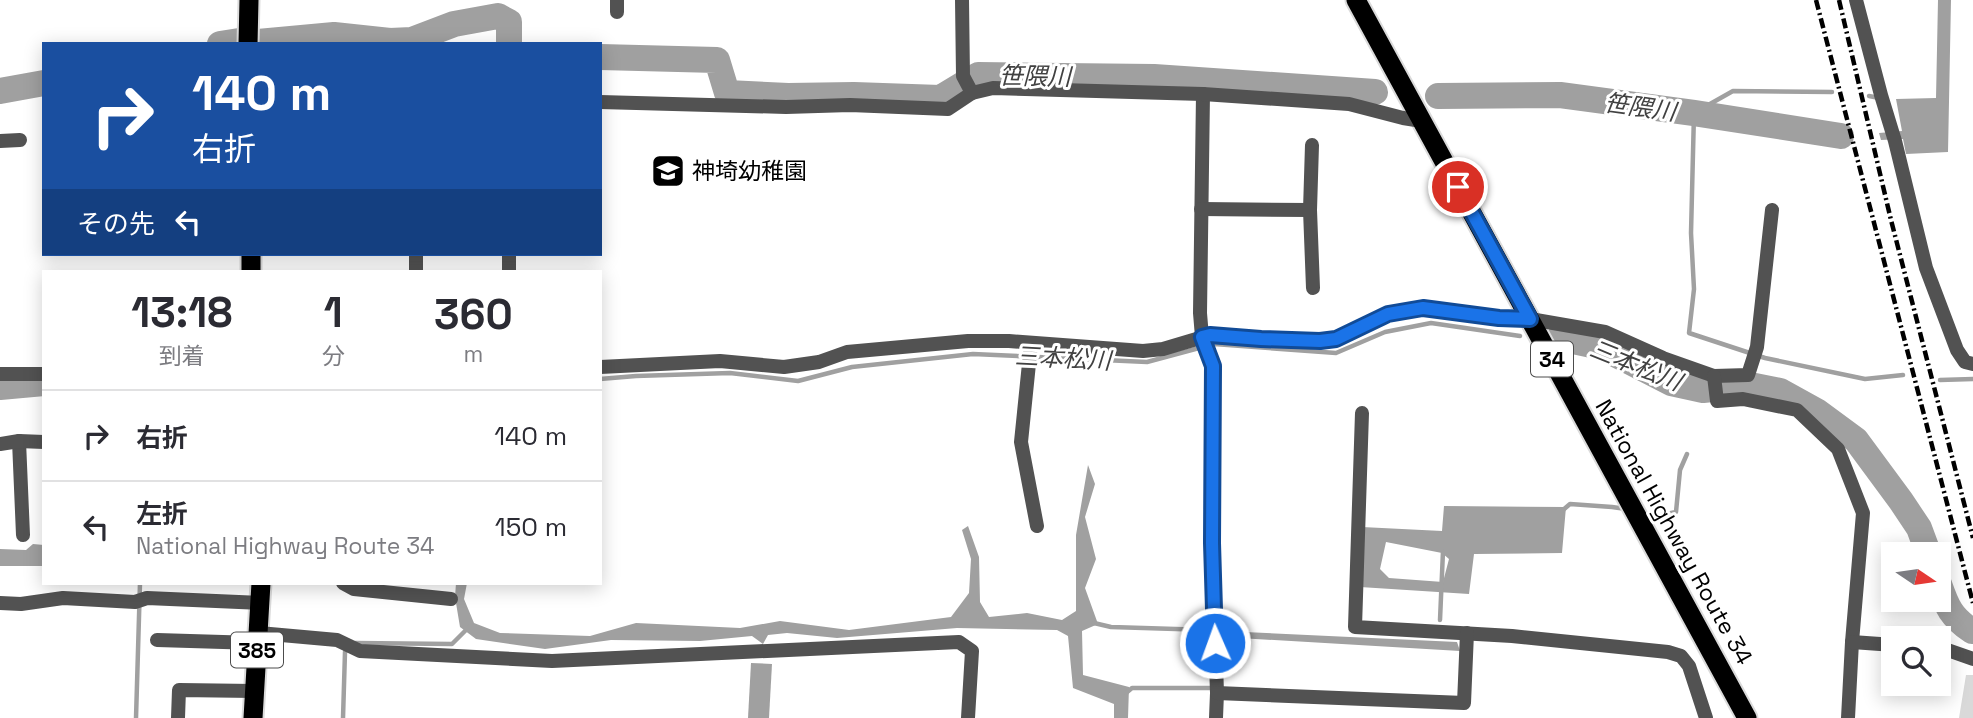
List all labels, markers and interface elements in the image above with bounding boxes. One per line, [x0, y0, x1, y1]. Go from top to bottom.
water label: 笹隈川 [999, 60, 1074, 92]
text: 140 m [192, 62, 331, 124]
icon: right [77, 70, 168, 161]
water label: 笹隈川 [1602, 87, 1681, 128]
text: 右折 [192, 129, 256, 169]
school or university icon: 神埼幼稚園 [649, 152, 687, 190]
place label: 神埼幼稚園 [692, 156, 807, 186]
pin [1428, 157, 1488, 217]
icon: arrive [1439, 168, 1477, 206]
icon: left [169, 203, 207, 241]
text: その先 [77, 207, 155, 241]
text: 13:18 [131, 286, 232, 339]
text: 1 [324, 286, 343, 339]
text: 360 [434, 288, 513, 341]
water label: 三本松川 [1586, 333, 1689, 398]
text: m [463, 339, 483, 369]
water label: 三本松川 [1014, 340, 1115, 376]
text: 到着 [159, 341, 205, 371]
text: 分 [322, 341, 345, 371]
road number: 34 [1531, 342, 1573, 376]
street label: National Highway Route 34 [1589, 394, 1759, 670]
icon: right [77, 417, 115, 455]
text: 140 m [494, 419, 567, 453]
text: 右折 [136, 421, 188, 455]
text: 左折 [136, 497, 188, 531]
icon: left [77, 508, 115, 546]
text: 150 m [495, 510, 567, 544]
text: National Highway Route 34 [136, 531, 434, 561]
north arrow [1881, 542, 1951, 612]
map controls [1881, 542, 1951, 696]
position arrow [1178, 606, 1252, 680]
button: search [1881, 626, 1951, 696]
road number: 385 [231, 632, 283, 668]

